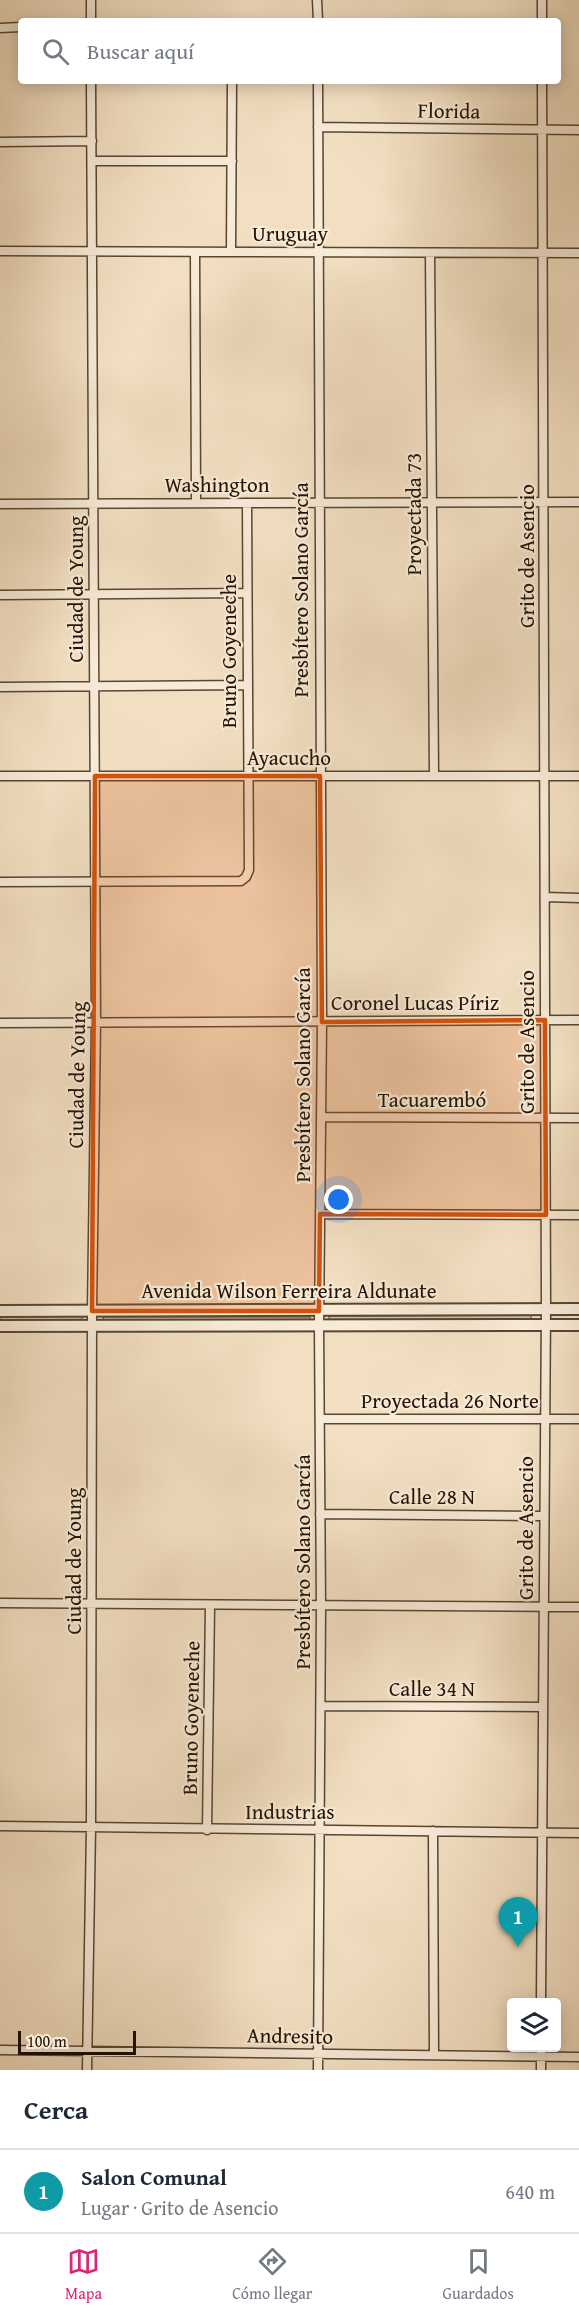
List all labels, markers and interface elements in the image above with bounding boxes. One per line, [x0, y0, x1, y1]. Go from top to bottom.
search box [18, 18, 561, 84]
icon: search [39, 35, 72, 68]
text: Buscar aquí [87, 35, 194, 67]
street label: Florida [417, 94, 481, 127]
street label: Uruguay [252, 218, 329, 249]
street label: Proyectada 73 [398, 453, 429, 575]
street label: Washington [164, 469, 270, 500]
street label: Presbítero Solano García [285, 482, 316, 698]
street label: Grito de Asencio [511, 484, 542, 628]
street label: Ciudad de Young [60, 515, 91, 663]
street label: Bruno Goyeneche [213, 574, 244, 728]
street label: Ayacucho [247, 742, 331, 773]
street label: Presbítero Solano García [287, 967, 318, 1183]
street label: Grito de Asencio [511, 970, 542, 1114]
street label: Coronel Lucas Píriz [331, 987, 499, 1018]
street label: Ciudad de Young [60, 1001, 93, 1149]
street label: Tacuarembó [378, 1084, 486, 1115]
your location [324, 1185, 353, 1214]
street label: Avenida Wilson Ferreira Aldunate [141, 1275, 437, 1306]
street label: Proyectada 26 Norte [361, 1385, 539, 1416]
street label: Presbítero Solano García [287, 1454, 318, 1670]
street label: Grito de Asencio [510, 1456, 541, 1600]
street label: Calle 28 N [389, 1481, 475, 1512]
street label: Ciudad de Young [58, 1487, 89, 1635]
street label: Bruno Goyeneche [174, 1640, 207, 1795]
street label: Calle 34 N [389, 1673, 475, 1704]
street label: Industrias [245, 1796, 335, 1827]
pin: 1 [498, 1898, 538, 1947]
map controls [507, 1998, 561, 2052]
button: layers [507, 1998, 561, 2052]
street label: Andresito [247, 2019, 333, 2052]
scale bar [18, 2028, 136, 2056]
text: 100 m [27, 2029, 67, 2053]
text: Cerca [24, 2090, 88, 2129]
text: Salon Comunal [81, 2161, 227, 2193]
text: 1 [38, 2177, 49, 2206]
text: 640 m [505, 2177, 555, 2206]
text: Lugar · Grito de Asencio [81, 2193, 279, 2222]
tab: Mapa [65, 2245, 102, 2305]
tab: Cómo llegar [232, 2245, 312, 2305]
tab: Guardados [443, 2245, 514, 2305]

